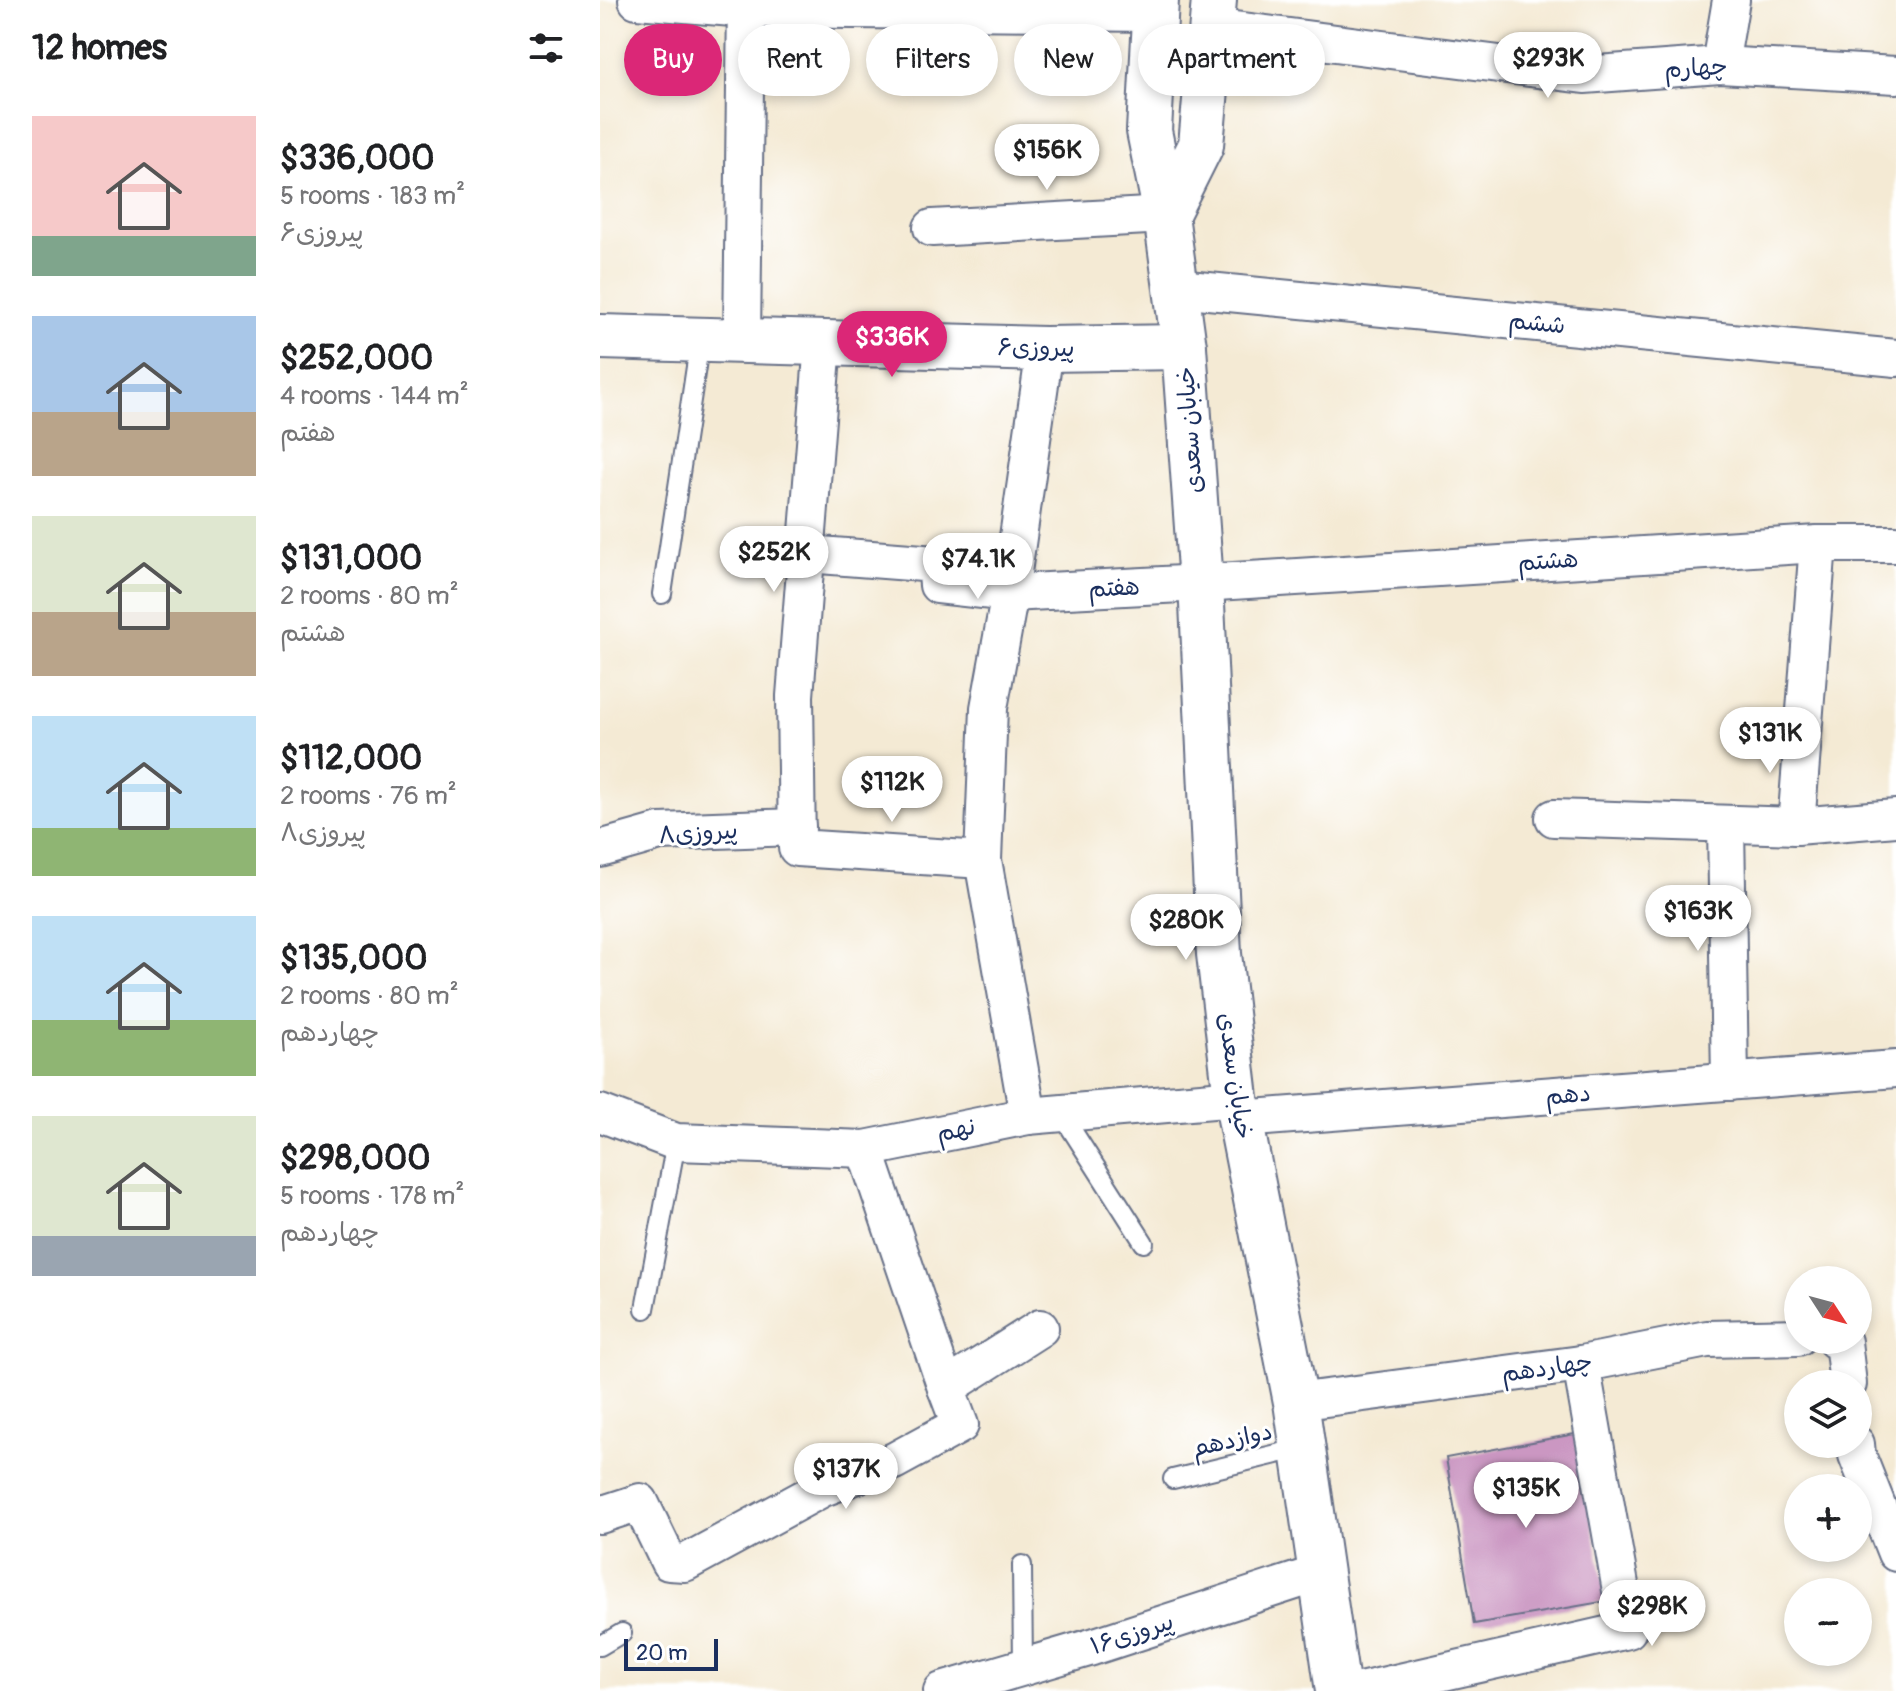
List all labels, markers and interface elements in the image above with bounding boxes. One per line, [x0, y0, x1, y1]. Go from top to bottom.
chip: Buy [624, 24, 722, 96]
chip: Rent [738, 24, 850, 96]
chip: Filters [866, 24, 998, 96]
chip: New [1014, 24, 1122, 96]
chip: Apartment [1138, 24, 1325, 96]
icon: filters [524, 26, 568, 70]
text: 12 homes [32, 27, 167, 70]
pin: $293K [1492, 32, 1604, 100]
text: $293K [1512, 42, 1584, 74]
street label: چهارم [1664, 52, 1729, 87]
pin: $156K [991, 124, 1103, 192]
text: $156K [1012, 134, 1082, 166]
text: $336,000 [280, 137, 434, 180]
icon: home [96, 148, 192, 244]
text: 5 rooms · 183 m² [280, 180, 465, 212]
text: پیروزی۶ [280, 217, 364, 249]
street label: ششم [1507, 306, 1567, 343]
pin: $336K [836, 311, 948, 379]
text: $336K [855, 321, 929, 353]
street label: پیروزی۶ [997, 333, 1075, 363]
text: $252,000 [280, 337, 433, 380]
icon: home [96, 348, 192, 444]
street label: خیابان سعدی [1171, 366, 1209, 494]
text: 4 rooms · 144 m² [280, 380, 469, 412]
text: هفتم [280, 417, 336, 449]
pin: $252K [718, 526, 830, 594]
pin: $74.1K [913, 533, 1043, 601]
text: $252K [738, 536, 810, 568]
text: $131,000 [280, 537, 422, 580]
text: $74.1K [941, 543, 1015, 575]
street label: هشتم [1517, 544, 1580, 581]
icon: home [96, 548, 192, 644]
street label: هفتم [1088, 572, 1141, 607]
text: 2 rooms · 80 m² [280, 580, 459, 612]
text: هشتم [280, 617, 346, 649]
pin: $131K [1714, 707, 1826, 775]
text: $131K [1738, 717, 1802, 749]
text: $112,000 [280, 737, 422, 780]
icon: home [96, 748, 192, 844]
pin: $112K [836, 756, 948, 824]
text: $112K [860, 766, 924, 798]
text: 2 rooms · 76 m² [280, 780, 457, 812]
street label: پیروزی۸ [657, 816, 739, 850]
text: پیروزی۸ [280, 817, 366, 849]
pin: $163K [1642, 885, 1754, 953]
pin: $280K [1130, 894, 1242, 962]
text: $163K [1663, 895, 1733, 927]
text: $280K [1148, 904, 1224, 936]
text: $135,000 [280, 937, 427, 980]
icon: home [96, 948, 192, 1044]
text: 2 rooms · 80 m² [280, 980, 459, 1012]
street label: خیابان سعدی [1212, 1011, 1258, 1141]
text: چهاردهم [280, 1017, 379, 1049]
street label: دهم [1544, 1079, 1592, 1114]
street label: نهم [934, 1112, 979, 1151]
text: $298,000 [280, 1137, 430, 1180]
icon: home [96, 1148, 192, 1244]
text: 5 rooms · 178 m² [280, 1180, 464, 1212]
text: چهاردهم [280, 1217, 379, 1249]
north arrow [1784, 1266, 1872, 1354]
map controls [1784, 1266, 1872, 1666]
street label: چهاردهم [1500, 1347, 1595, 1392]
button: layers [1784, 1370, 1872, 1458]
street label: دوازدهم [1189, 1417, 1276, 1466]
pin: $137K [790, 1443, 902, 1511]
text: $137K [812, 1453, 880, 1485]
pin: $135K [1470, 1462, 1582, 1530]
text: $135K [1492, 1472, 1560, 1504]
button: + [1784, 1474, 1872, 1562]
button: − [1784, 1578, 1872, 1666]
pin: $298K [1596, 1580, 1708, 1648]
text: $298K [1617, 1590, 1687, 1622]
street label: پیروزی۱۶ [1087, 1607, 1177, 1661]
scale bar [624, 1635, 718, 1671]
text: 20 m [636, 1639, 688, 1667]

